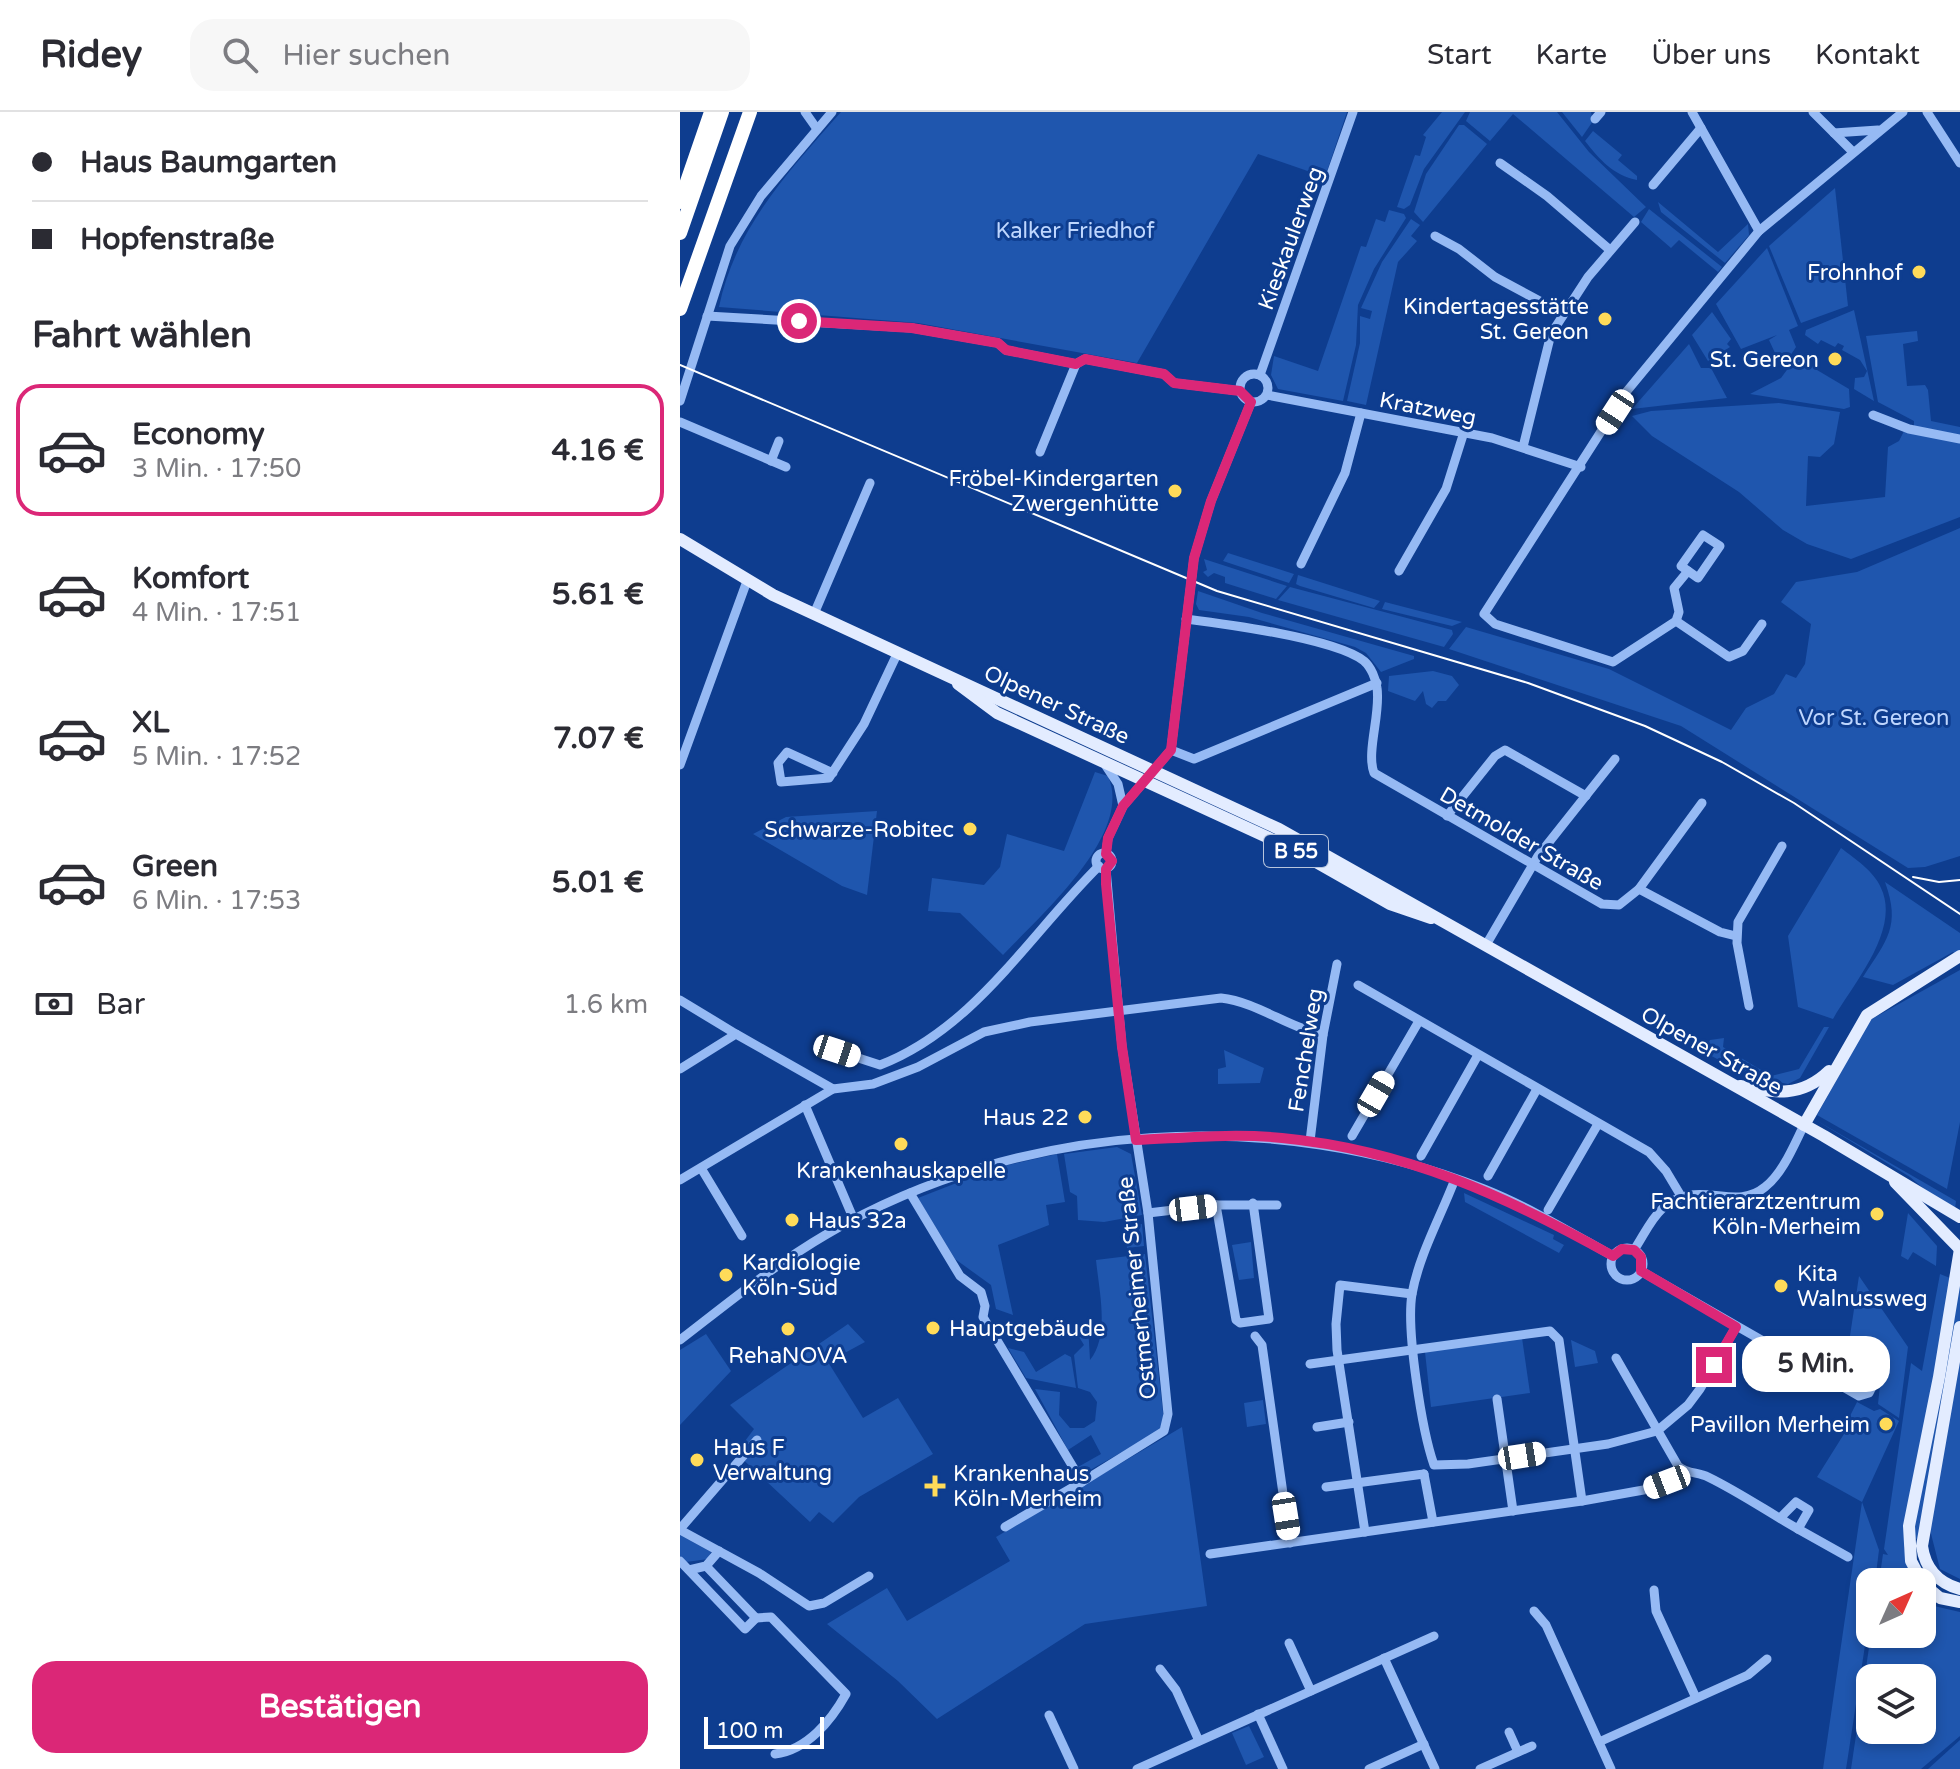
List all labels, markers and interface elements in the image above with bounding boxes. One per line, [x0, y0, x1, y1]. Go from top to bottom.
search box [190, 19, 750, 91]
text: Ridey [40, 32, 142, 78]
icon: search [218, 33, 262, 77]
text: Hier suchen [282, 37, 451, 74]
text: Start [1427, 38, 1492, 72]
text: Karte [1536, 38, 1607, 72]
text: Über uns [1651, 38, 1771, 72]
text: Kontakt [1815, 38, 1920, 72]
text: Haus Baumgarten [80, 144, 337, 181]
street label: Kieskaulerweg [1253, 163, 1329, 314]
park label: Kalker Friedhof [995, 218, 1155, 244]
text: Hopfenstraße [80, 221, 274, 258]
place label: Frohnhof [1807, 260, 1904, 286]
marker: Frohnhof [1910, 263, 1928, 281]
place label: Kindertagesstätte St. Gereon [1403, 294, 1589, 345]
route start [781, 303, 817, 339]
marker: Kindertagesstätte St. Gereon [1596, 310, 1614, 328]
text: Fahrt wählen [32, 314, 252, 357]
place label: St. Gereon [1710, 347, 1819, 373]
marker: St. Gereon [1826, 350, 1844, 368]
car [1592, 385, 1638, 439]
street label: Kratzweg [1377, 387, 1479, 431]
icon: car [36, 414, 108, 486]
text: Economy [132, 416, 265, 453]
text: 4.16 € [551, 432, 644, 469]
text: 3 Min. · 17:50 [132, 453, 301, 484]
place label: Fröbel-Kindergarten Zwergenhütte [948, 466, 1159, 517]
marker: Fröbel-Kindergarten Zwergenhütte [1166, 482, 1184, 500]
icon: car [36, 558, 108, 630]
text: Komfort [132, 560, 249, 597]
text: 5.61 € [552, 576, 644, 613]
text: 4 Min. · 17:51 [132, 597, 301, 628]
street label: Olpener Straße [980, 660, 1133, 750]
icon: car [36, 702, 108, 774]
text: XL [132, 704, 169, 741]
park label: Vor St. Gereon [1799, 705, 1949, 731]
text: 7.07 € [553, 720, 644, 757]
text: 5 Min. · 17:52 [132, 741, 301, 772]
street label: Detmolder Straße [1435, 781, 1608, 896]
place label: Schwarze-Robitec [764, 817, 954, 843]
marker: Schwarze-Robitec [961, 820, 979, 838]
road number: B 55 [1264, 835, 1328, 867]
icon: car [36, 846, 108, 918]
text: Green [132, 848, 218, 885]
text: 5.01 € [552, 864, 644, 901]
text: 6 Min. · 17:53 [132, 885, 301, 916]
icon: cash [32, 982, 76, 1026]
text: Bar [96, 986, 145, 1023]
street label: Fenchelweg [1283, 986, 1329, 1114]
text: 1.6 km [564, 989, 648, 1020]
street label: Olpener Straße [1636, 1001, 1787, 1100]
car [810, 1032, 864, 1070]
car [1354, 1067, 1398, 1121]
place label: Haus 22 [983, 1105, 1069, 1131]
marker: Haus 22 [1076, 1108, 1094, 1126]
marker: Krankenhauskapelle [892, 1135, 910, 1153]
place label: Krankenhauskapelle [796, 1158, 1006, 1184]
street label: Ostmerheimer Straße [1112, 1175, 1162, 1401]
place label: Fachtierarztzentrum Köln-Merheim [1650, 1189, 1861, 1240]
car [1168, 1193, 1218, 1223]
marker: Fachtierarztzentrum Köln-Merheim [1868, 1205, 1886, 1223]
place label: Haus 32a [808, 1208, 907, 1234]
marker: Haus 32a [783, 1211, 801, 1229]
place label: Kardiologie Köln-Süd [742, 1250, 861, 1301]
place label: Kita Walnussweg [1797, 1261, 1928, 1312]
marker: Kardiologie Köln-Süd [717, 1266, 735, 1284]
marker: Kita Walnussweg [1772, 1277, 1790, 1295]
place label: Hauptgebäude [949, 1316, 1106, 1342]
marker: Hauptgebäude [924, 1319, 942, 1337]
marker: RehaNOVA [779, 1320, 797, 1338]
callout: 5 Min. [1742, 1337, 1890, 1393]
place label: RehaNOVA [728, 1343, 848, 1369]
route end [1696, 1347, 1732, 1383]
text: 5 Min. [1777, 1348, 1855, 1379]
place label: Pavillon Merheim [1690, 1412, 1870, 1438]
marker: Pavillon Merheim [1877, 1415, 1895, 1433]
place label: Haus F Verwaltung [713, 1435, 832, 1486]
car [1496, 1440, 1548, 1472]
marker: Haus F Verwaltung [688, 1451, 706, 1469]
place label: Krankenhaus Köln-Merheim [953, 1461, 1102, 1512]
car [1640, 1462, 1694, 1502]
marker: Krankenhaus Köln-Merheim [924, 1475, 946, 1497]
car [1270, 1490, 1302, 1542]
north arrow [1856, 1568, 1936, 1648]
map controls [1856, 1568, 1936, 1744]
button: Bestätigen [32, 1661, 648, 1753]
button: layers [1856, 1664, 1936, 1744]
scale bar [704, 1713, 824, 1749]
text: 100 m [716, 1718, 783, 1744]

